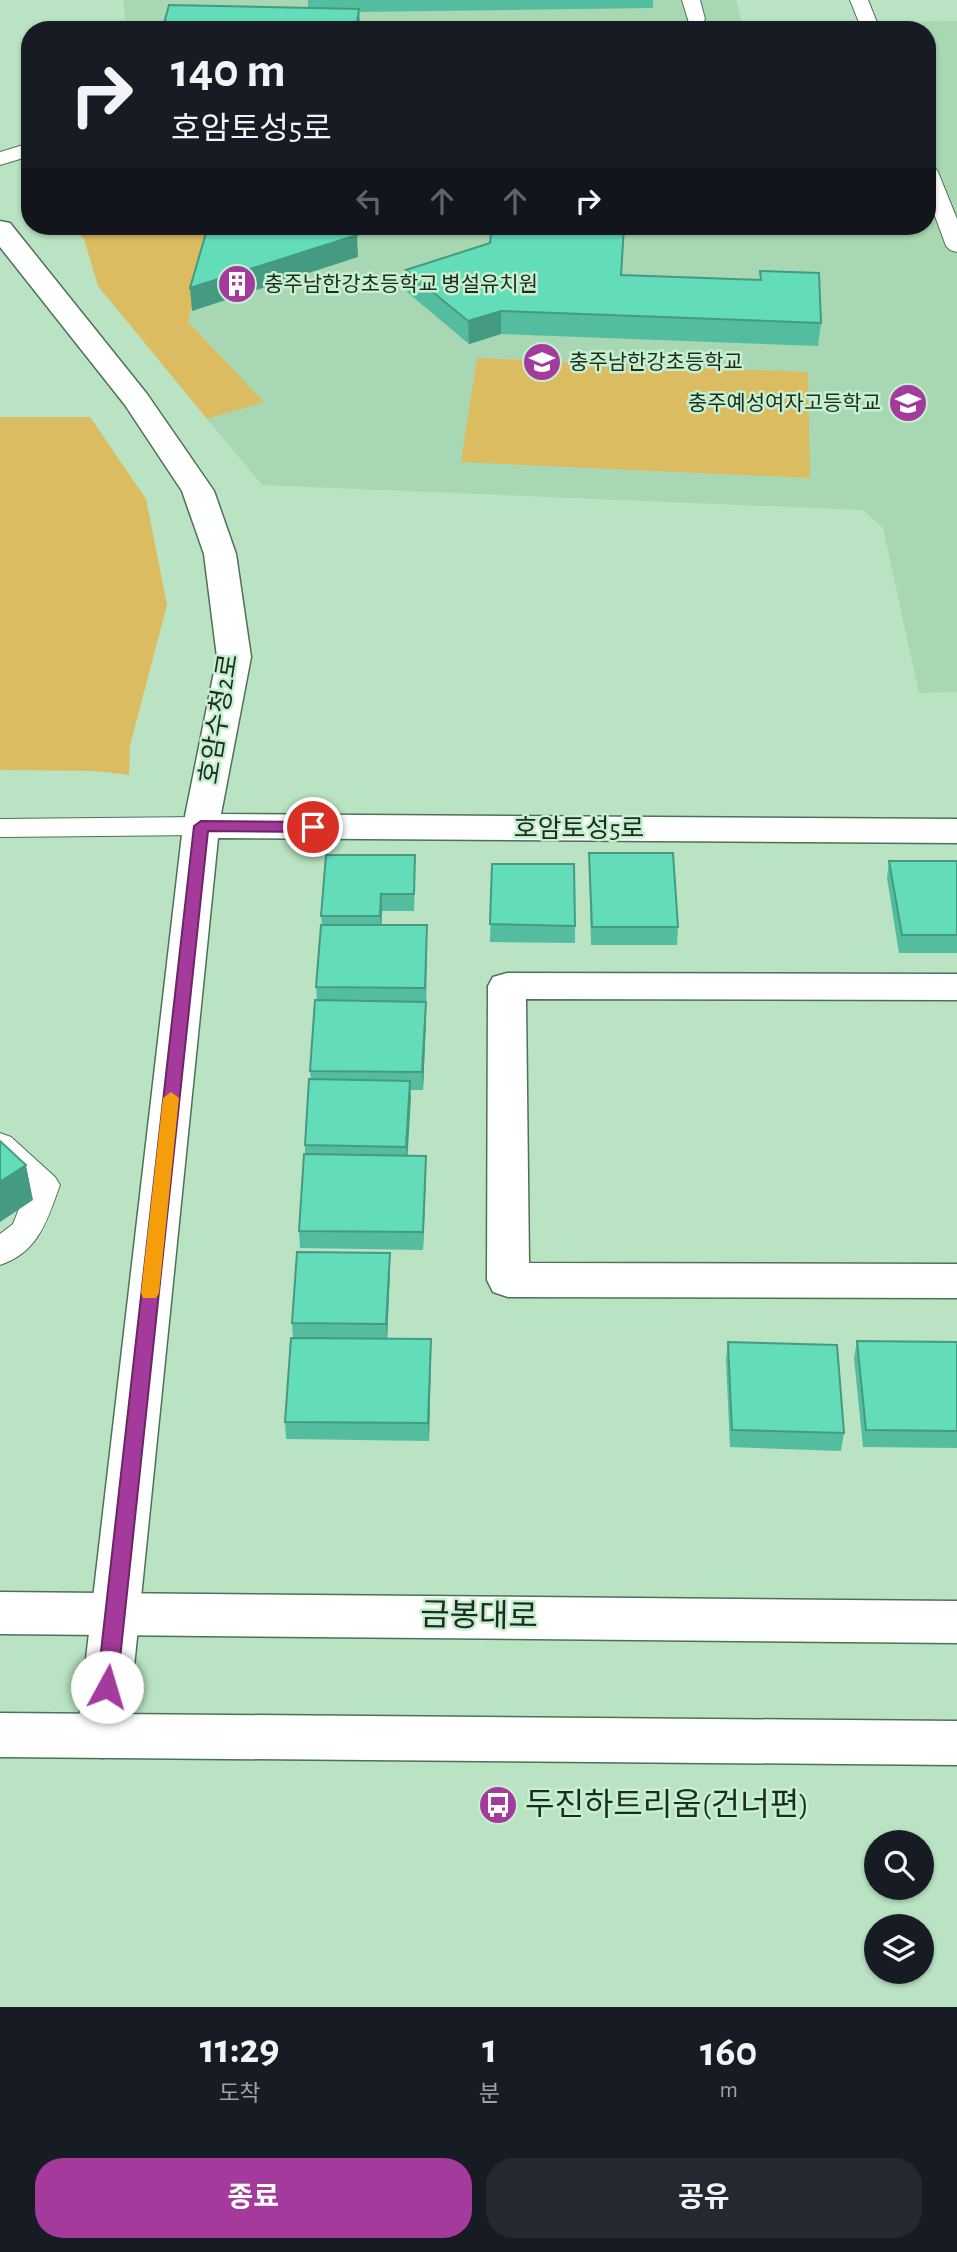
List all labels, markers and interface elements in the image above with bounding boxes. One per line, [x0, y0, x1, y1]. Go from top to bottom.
text: 140 m [171, 47, 286, 96]
icon: right [56, 49, 147, 140]
text: 호암토성5로 [171, 113, 332, 145]
icon: left [350, 182, 388, 220]
icon: ahead [423, 182, 461, 220]
icon: ahead [496, 182, 534, 220]
icon: right [569, 182, 607, 220]
building icon: 충주남한강초등학교 병설유치원 [216, 263, 258, 305]
place label: 충주남한강초등학교 병설유치원 [264, 273, 538, 295]
school or university icon: 충주남한강초등학교 [521, 341, 563, 383]
place label: 충주남한강초등학교 [569, 351, 743, 373]
school or university icon: 충주예성여자고등학교 [887, 382, 929, 424]
place label: 충주예성여자고등학교 [688, 392, 881, 414]
street label: 호암수청2로 [195, 652, 242, 786]
pin [283, 797, 343, 857]
icon: arrive [294, 808, 332, 846]
street label: 호암토성5로 [514, 815, 644, 842]
street label: 금봉대로 [420, 1598, 538, 1633]
position arrow [70, 1650, 144, 1724]
bus stop icon: 두진하트리움(건너편) [477, 1784, 519, 1826]
place label: 두진하트리움(건너편) [525, 1788, 809, 1821]
map controls [864, 1830, 934, 1984]
button: search [864, 1830, 934, 1900]
button: layers [864, 1914, 934, 1984]
text: 11:29 [200, 2028, 280, 2070]
text: 1 [482, 2028, 497, 2070]
text: 160 [700, 2031, 757, 2073]
text: m [719, 2079, 738, 2102]
text: 도착 [218, 2083, 261, 2106]
text: 분 [479, 2083, 500, 2106]
button: 종료 [35, 2158, 472, 2238]
button: 공유 [486, 2158, 922, 2238]

